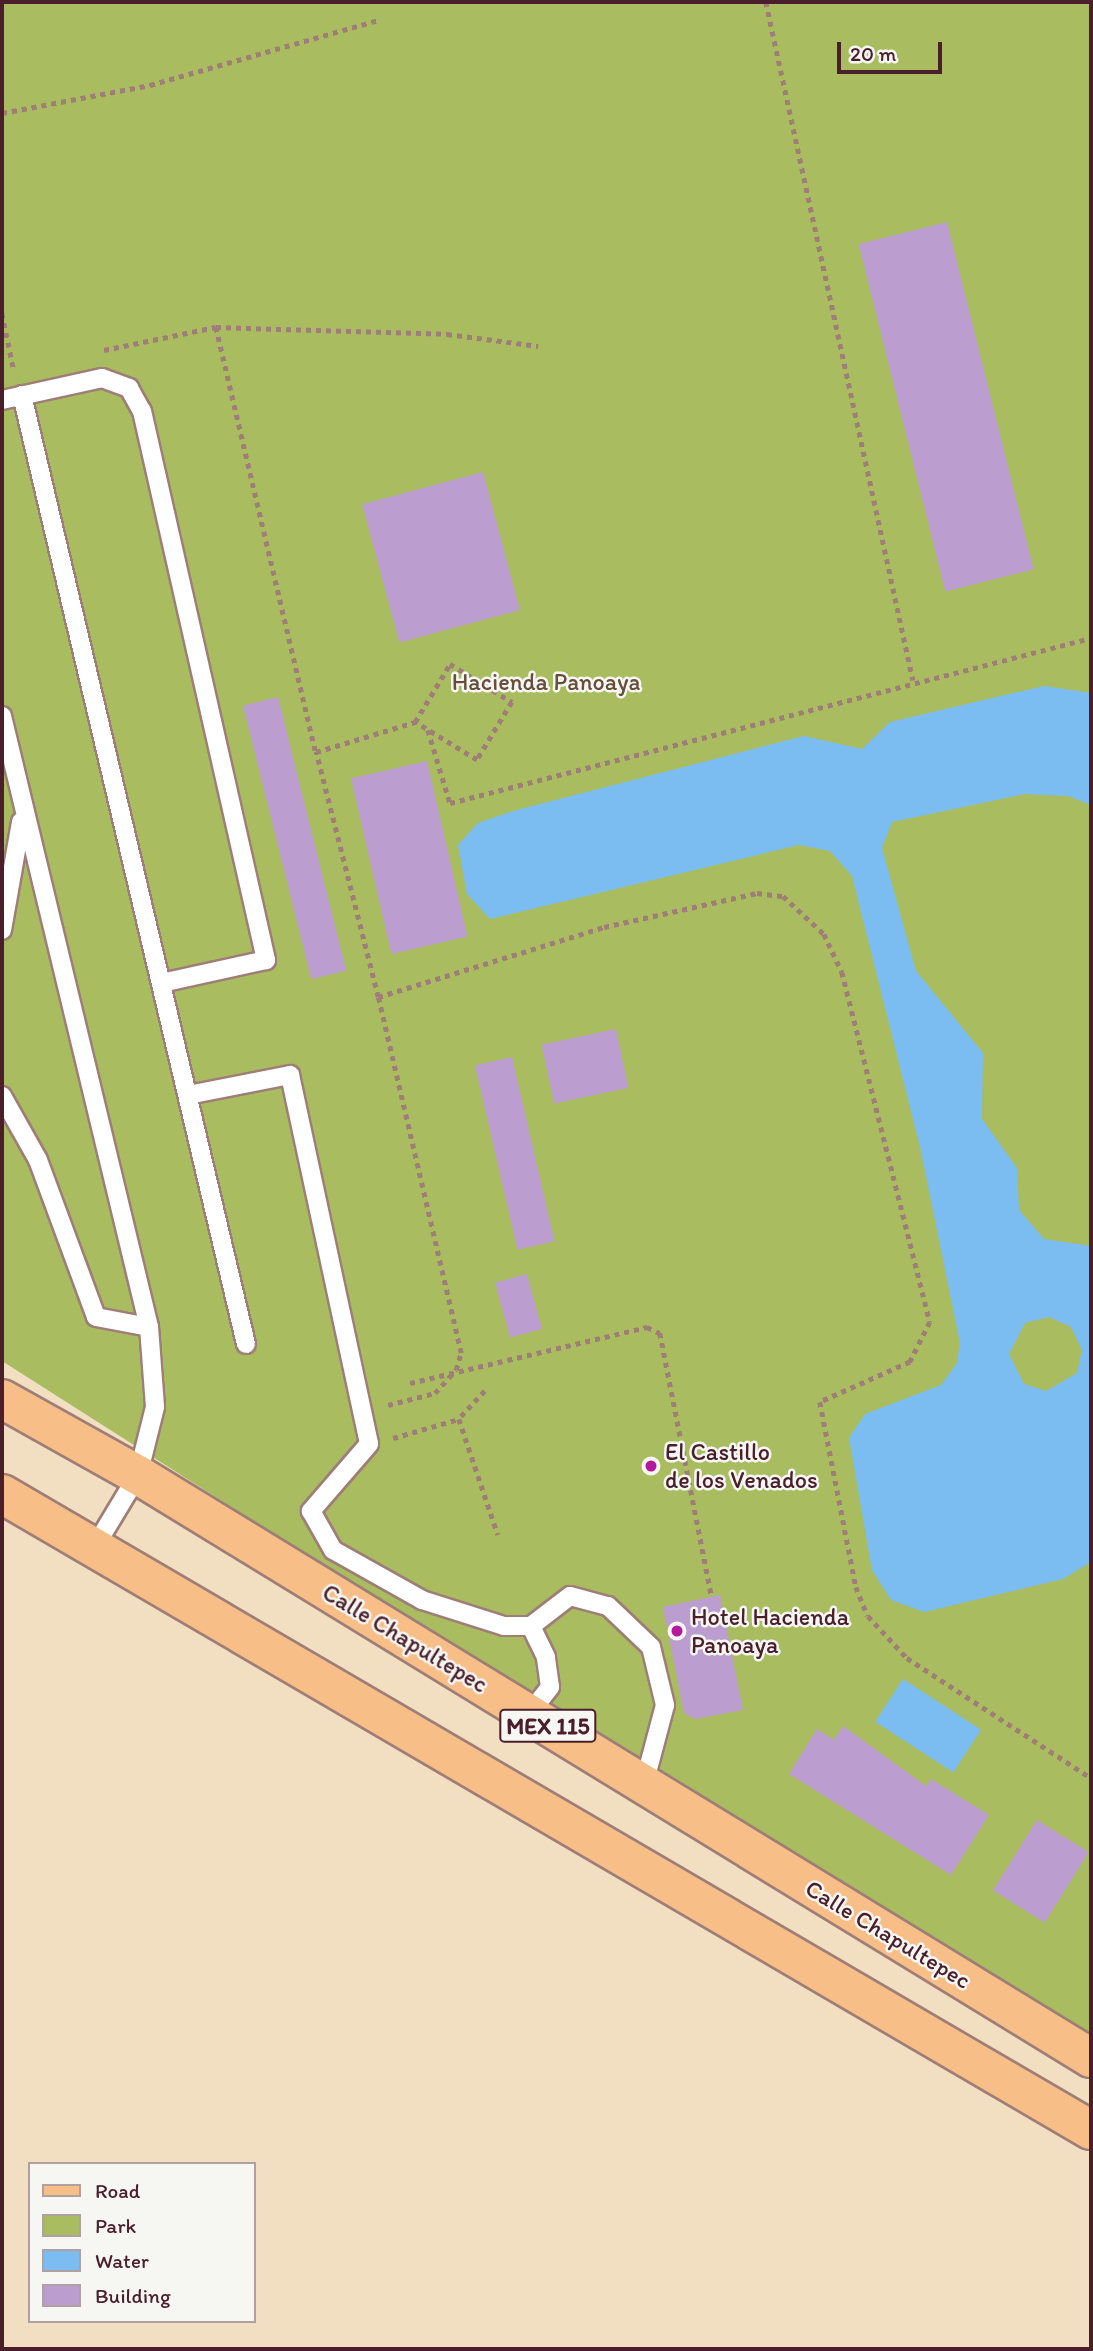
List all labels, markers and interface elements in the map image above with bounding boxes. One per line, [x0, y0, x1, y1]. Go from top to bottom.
scale bar [841, 28, 946, 72]
text: 20 m [850, 41, 896, 66]
park label: Hacienda Panoaya [451, 668, 641, 696]
place label: El Castillo de los Venados [665, 1438, 816, 1494]
marker: El Castillo de los Venados [643, 1458, 659, 1474]
street label: Calle Chapultepec [318, 1578, 492, 1698]
place label: Hotel Hacienda Panoaya [691, 1603, 849, 1659]
marker: Hotel Hacienda Panoaya [669, 1623, 685, 1639]
road number: MEX 115 [499, 1707, 597, 1746]
street label: Calle Chapultepec [801, 1874, 975, 1994]
legend [28, 2162, 256, 2323]
text: Road [95, 2178, 140, 2203]
text: Park [95, 2213, 136, 2238]
text: Water [95, 2248, 149, 2273]
text: Building [95, 2283, 171, 2308]

